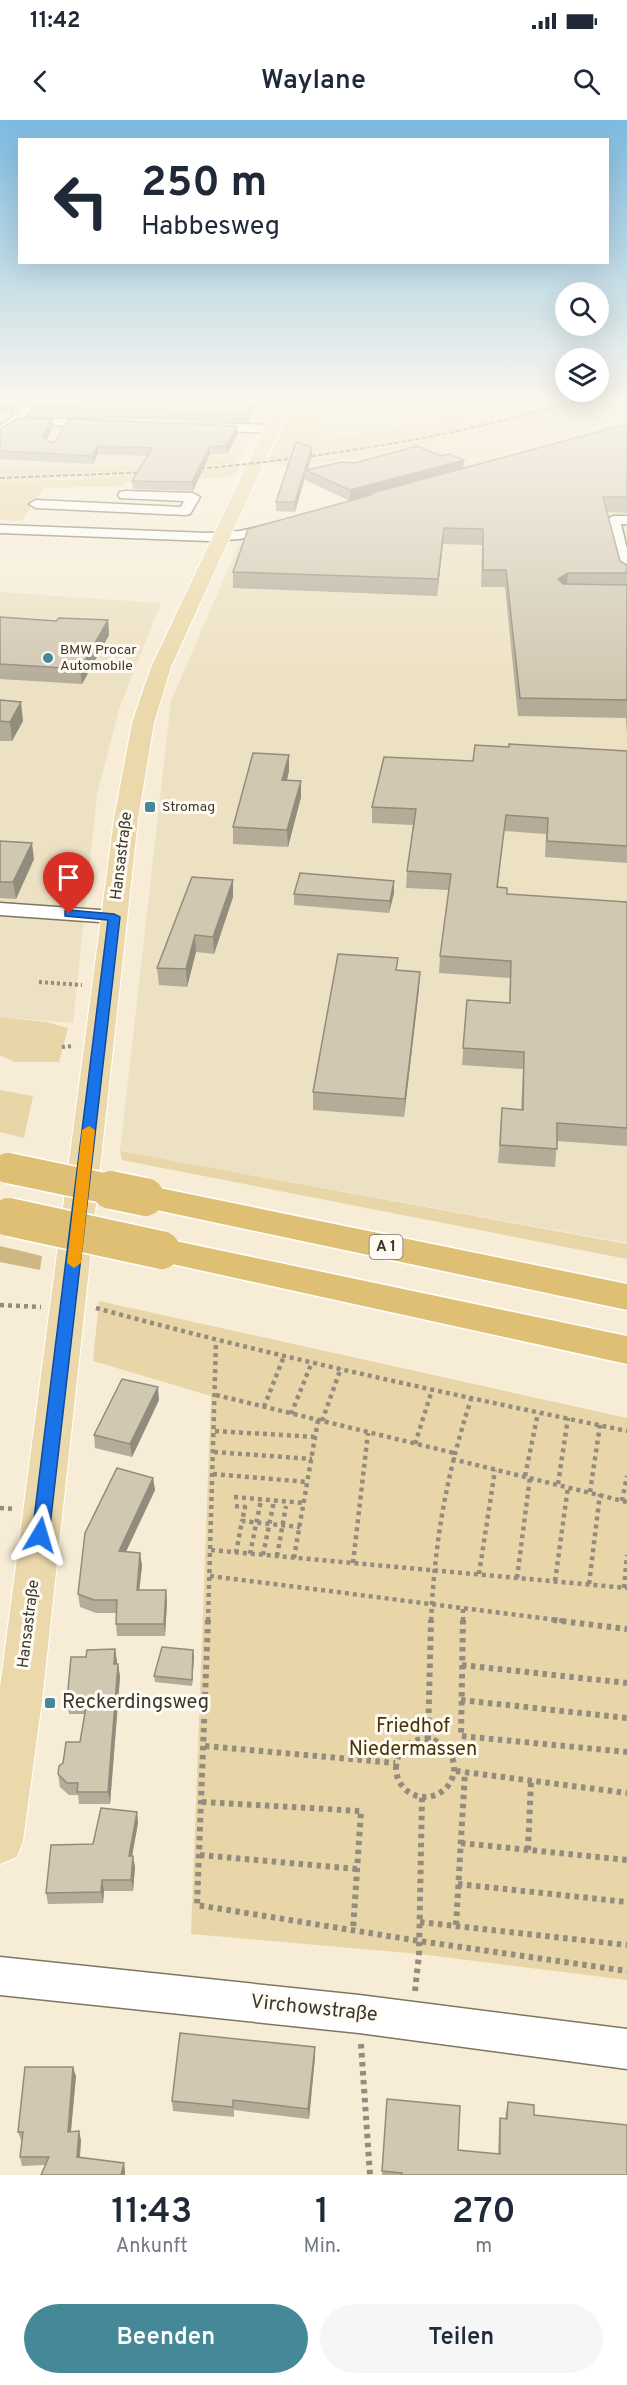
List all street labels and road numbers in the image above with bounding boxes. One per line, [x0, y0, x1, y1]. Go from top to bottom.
street label: Hansastraße [107, 811, 137, 901]
road number: A 1 [370, 1235, 402, 1259]
street label: Hansastraße [14, 1579, 44, 1669]
street label: Virchowstraße [249, 1989, 379, 2029]

